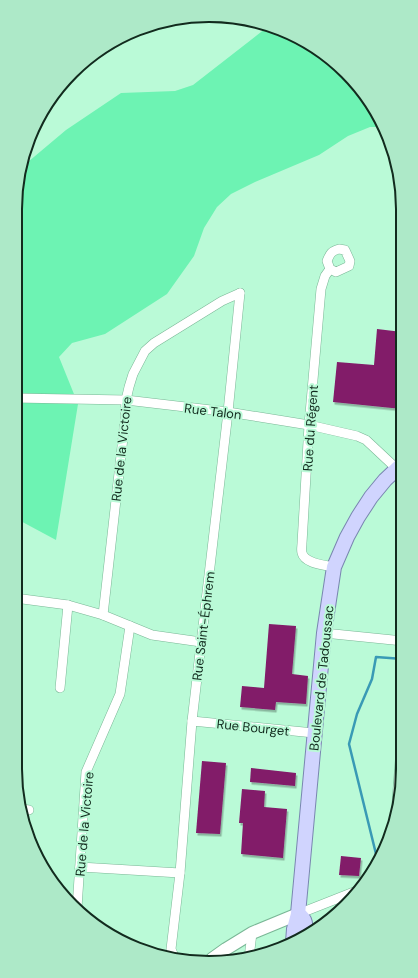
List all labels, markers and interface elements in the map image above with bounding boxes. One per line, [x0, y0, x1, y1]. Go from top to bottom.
street label: Rue du Régent [299, 384, 322, 472]
street label: Rue de la Victoire [108, 396, 135, 502]
street label: Rue Talon [183, 400, 243, 423]
street label: Rue Saint-Éphrem [187, 570, 219, 682]
street label: Boulevard de Tadoussac [305, 605, 338, 752]
street label: Rue Bourget [216, 715, 290, 740]
street label: Rue de la Victoire [71, 771, 98, 877]

